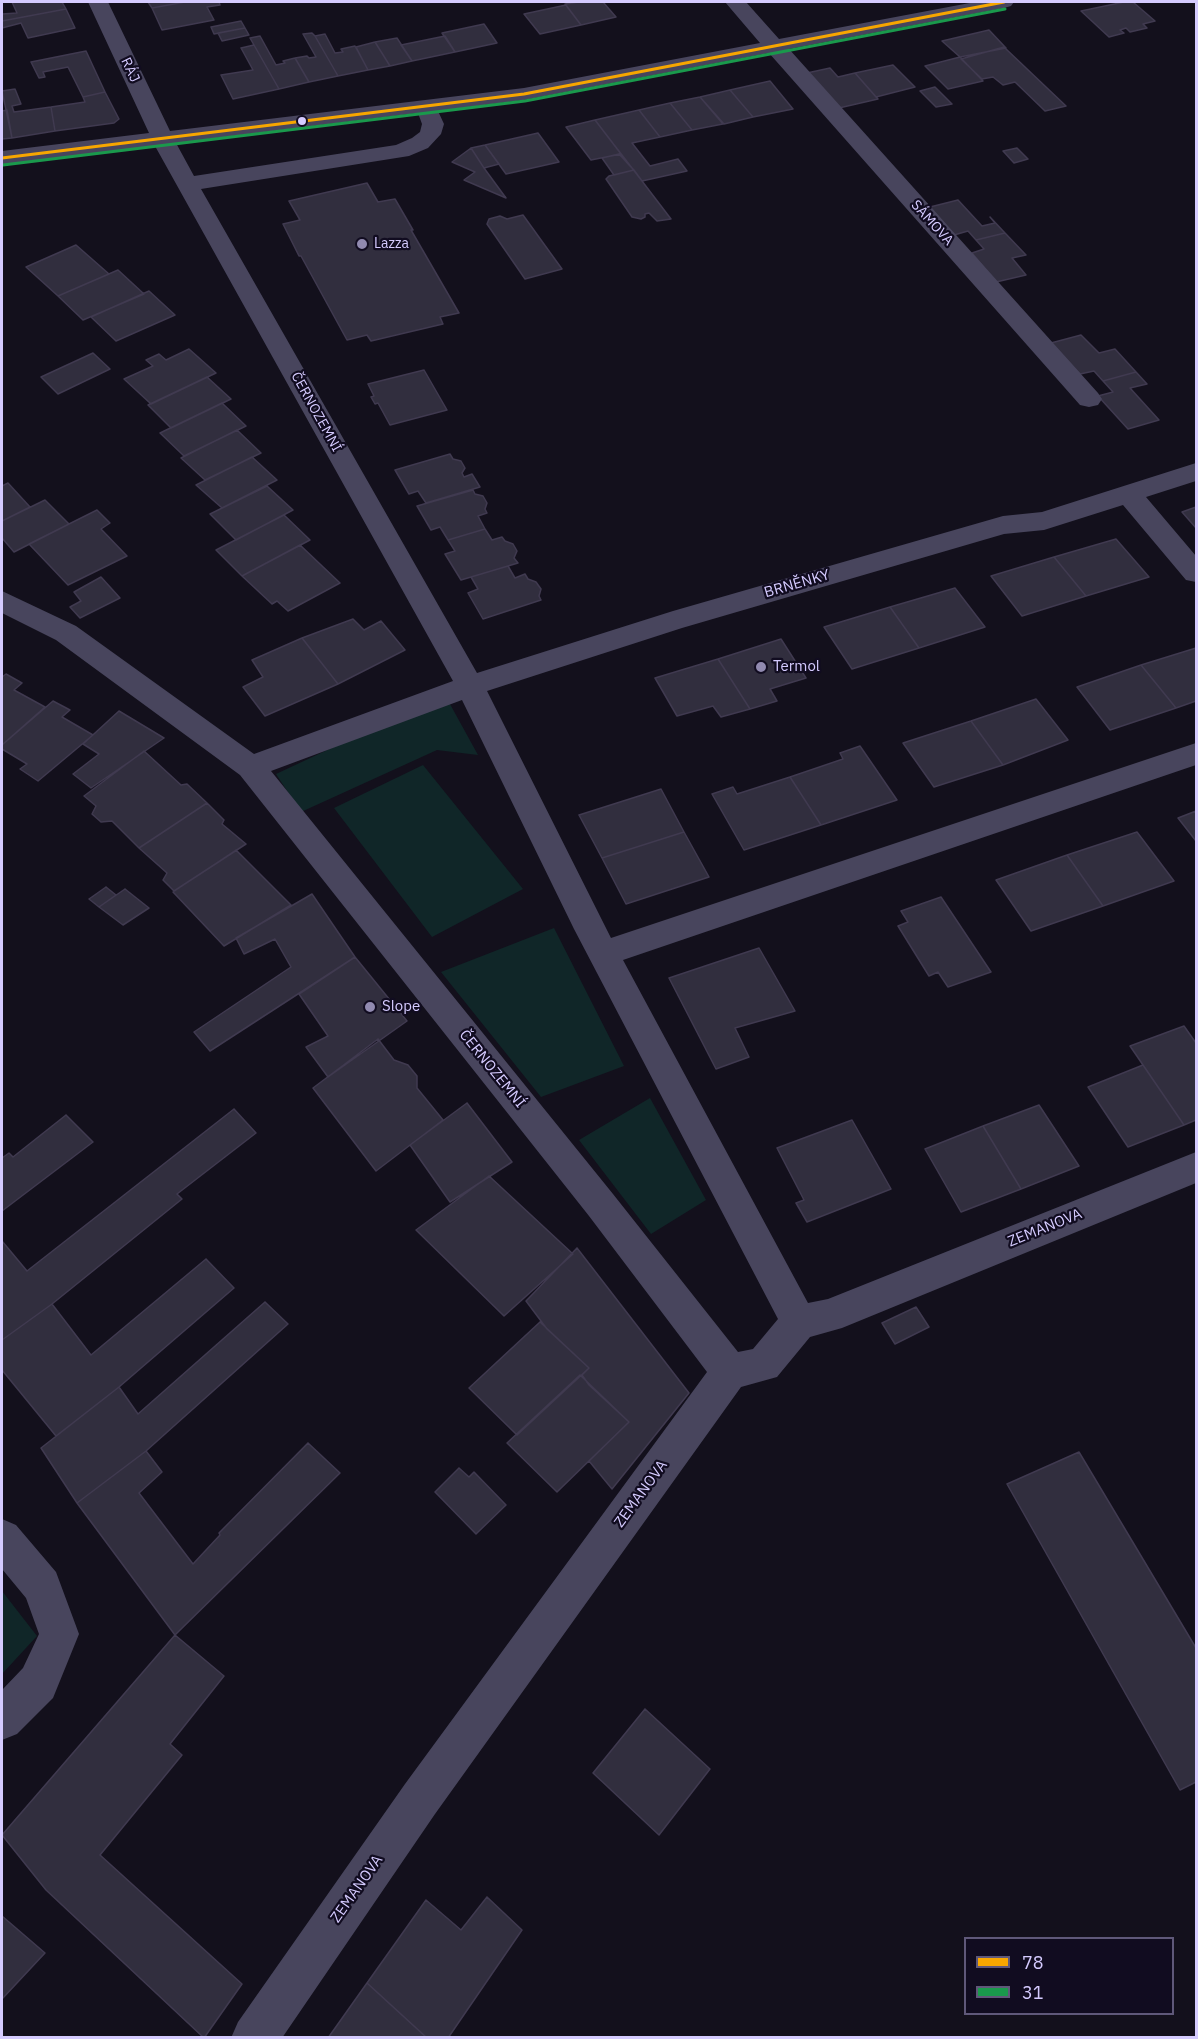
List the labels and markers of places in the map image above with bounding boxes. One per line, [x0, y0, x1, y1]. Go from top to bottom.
unlabelled marker [296, 115, 308, 127]
place label: Lazza [374, 236, 409, 252]
marker: Lazza [355, 237, 369, 251]
place label: Termol [773, 658, 820, 676]
marker: Termol [754, 660, 768, 674]
place label: Slope [382, 998, 420, 1016]
marker: Slope [363, 1000, 377, 1014]

